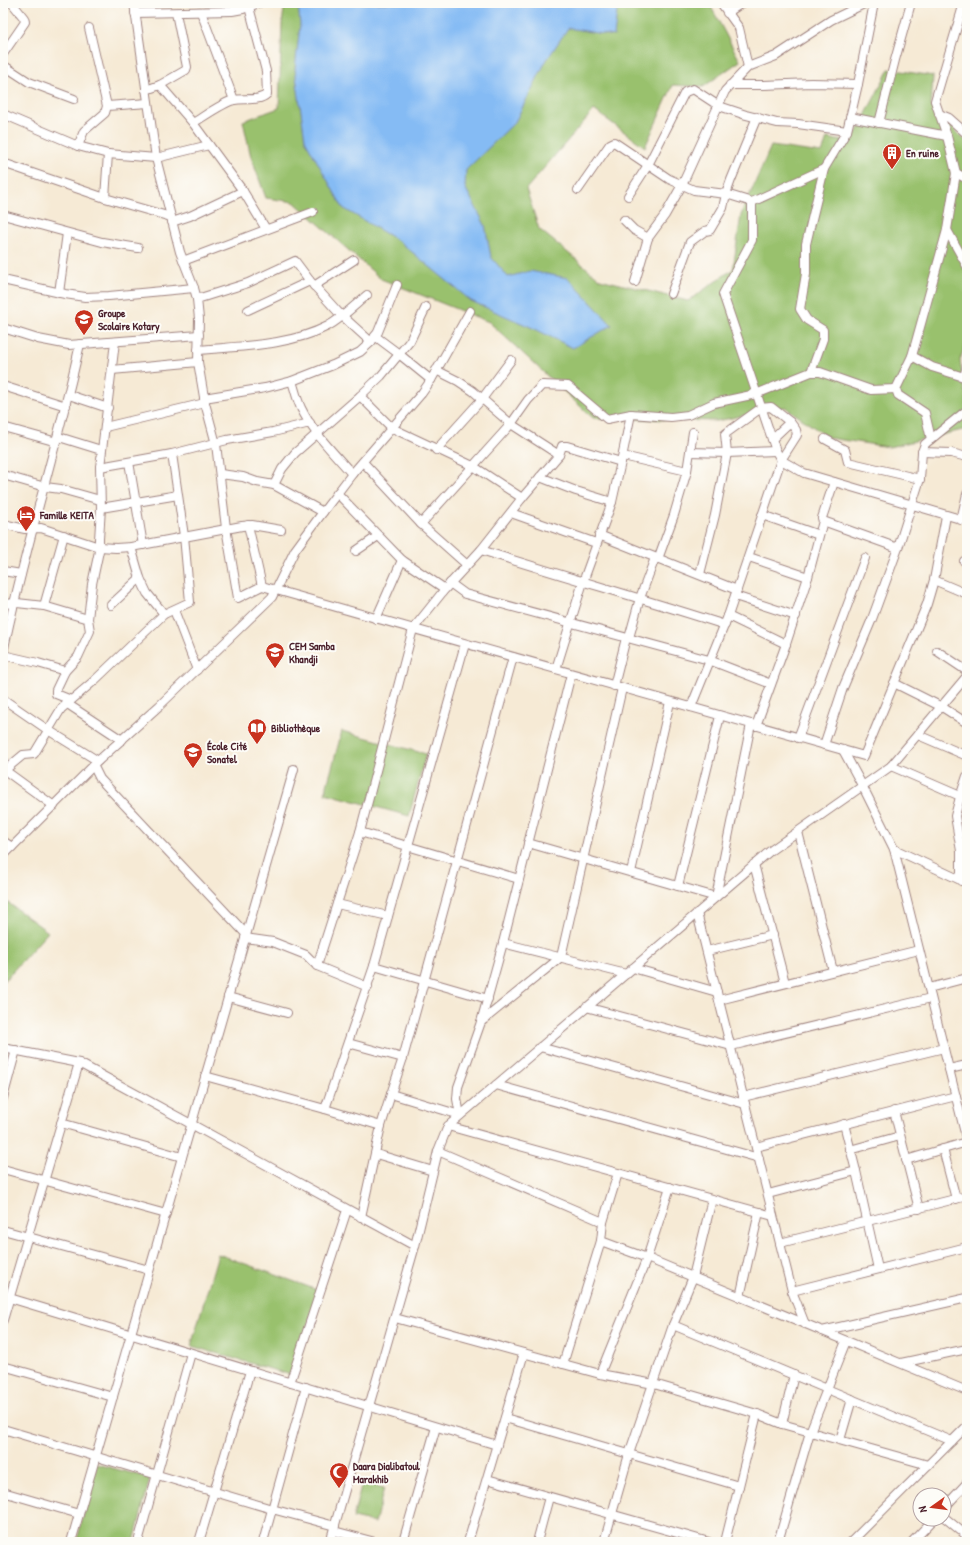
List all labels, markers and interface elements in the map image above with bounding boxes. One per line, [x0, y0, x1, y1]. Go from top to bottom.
building icon: En ruine [881, 142, 903, 170]
place label: En ruine [906, 146, 939, 160]
place label: Groupe Scolaire Kotary [98, 306, 160, 334]
school or university icon: Groupe Scolaire Kotary [73, 308, 95, 336]
hotel icon: Famille KEITA [15, 504, 37, 532]
place label: Famille KEITA [39, 508, 94, 522]
place label: CEM Samba Khandji [289, 639, 335, 667]
school or university icon: CEM Samba Khandji [264, 641, 286, 669]
library icon: Bibliothèque [246, 717, 268, 745]
place label: Bibliothèque [271, 721, 321, 736]
place label: École Cité Sonatel [207, 739, 248, 766]
school or university icon: École Cité Sonatel [182, 741, 204, 769]
place label: Daara Dialibatoul Marakhib [353, 1459, 421, 1486]
mosque icon: Daara Dialibatoul Marakhib [328, 1461, 350, 1489]
north arrow [912, 1487, 952, 1527]
text: N [915, 1505, 930, 1514]

